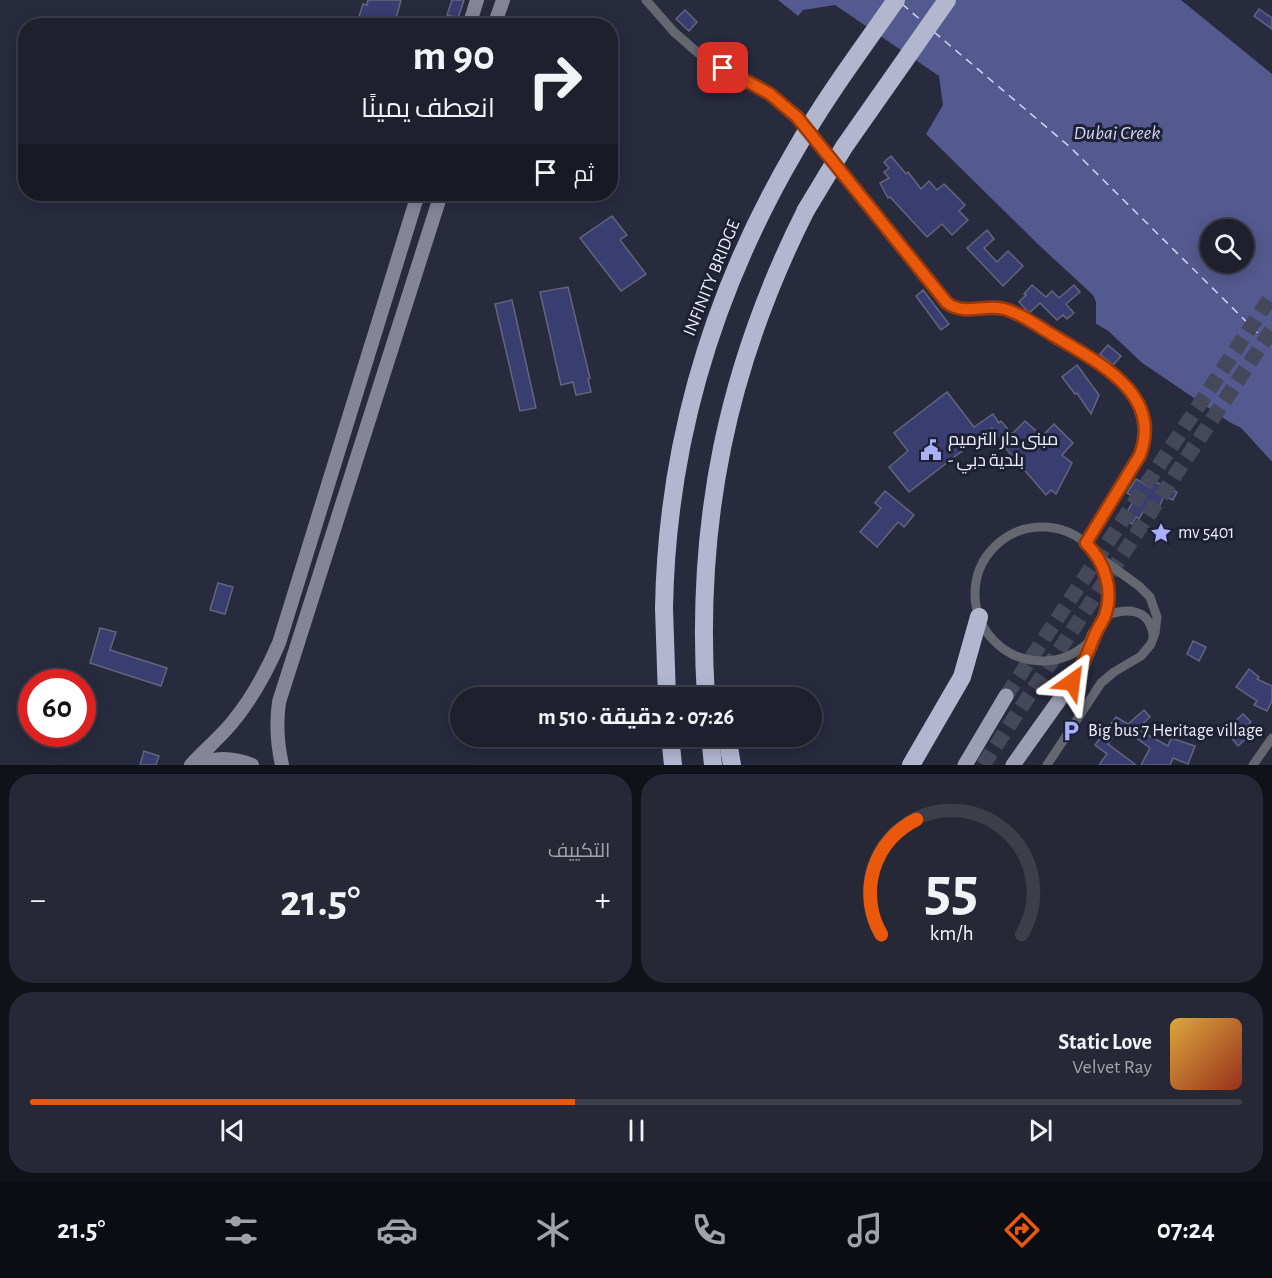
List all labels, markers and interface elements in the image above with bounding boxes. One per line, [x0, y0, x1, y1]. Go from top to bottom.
text: 90 m [413, 35, 495, 77]
icon: right [516, 42, 594, 120]
pin [697, 42, 748, 93]
icon: arrive [706, 51, 739, 84]
text: انعطف يمينًا [361, 95, 495, 122]
water label: Dubai Creek [1073, 123, 1161, 143]
icon: arrive [529, 156, 562, 189]
text: ثم [574, 163, 594, 185]
street label: INFINITY BRIDGE [681, 217, 744, 339]
map controls [1200, 219, 1254, 273]
button: search [1200, 219, 1254, 273]
place label: مبنى دار الترميم - بلدية دبي [948, 431, 1058, 474]
public building icon: مبنى دار الترميم - بلدية دبي [919, 438, 943, 462]
place icon: mv 5401 [1149, 521, 1173, 545]
place label: mv 5401 [1178, 524, 1235, 542]
position arrow [1040, 650, 1104, 714]
speed limit sign: 60 [18, 669, 96, 747]
text: 07:26 · 2 دقيقة · 510 m [538, 706, 734, 728]
parking icon: Big bus 7 Heritage village [1059, 719, 1083, 743]
place label: Big bus 7 Heritage village [1088, 722, 1263, 740]
text: التكييف [548, 841, 611, 861]
text: 55 [925, 859, 979, 921]
text: 21.5° [280, 879, 360, 924]
text: − [30, 884, 46, 917]
text: + [595, 884, 610, 917]
text: km/h [930, 924, 974, 945]
text: Static Love [1058, 1031, 1152, 1053]
text: Velvet Ray [1072, 1057, 1152, 1077]
icon: previous [216, 1114, 249, 1147]
icon: pause [620, 1114, 653, 1147]
icon: next [1024, 1114, 1057, 1147]
icon: filters [220, 1209, 262, 1251]
icon: car [376, 1209, 418, 1251]
icon: climate [532, 1209, 574, 1251]
icon: phone [688, 1209, 730, 1251]
icon: music [844, 1209, 886, 1251]
icon: directions [1001, 1209, 1043, 1251]
text: 21.5° [57, 1216, 105, 1243]
text: 07:24 [1157, 1216, 1215, 1243]

